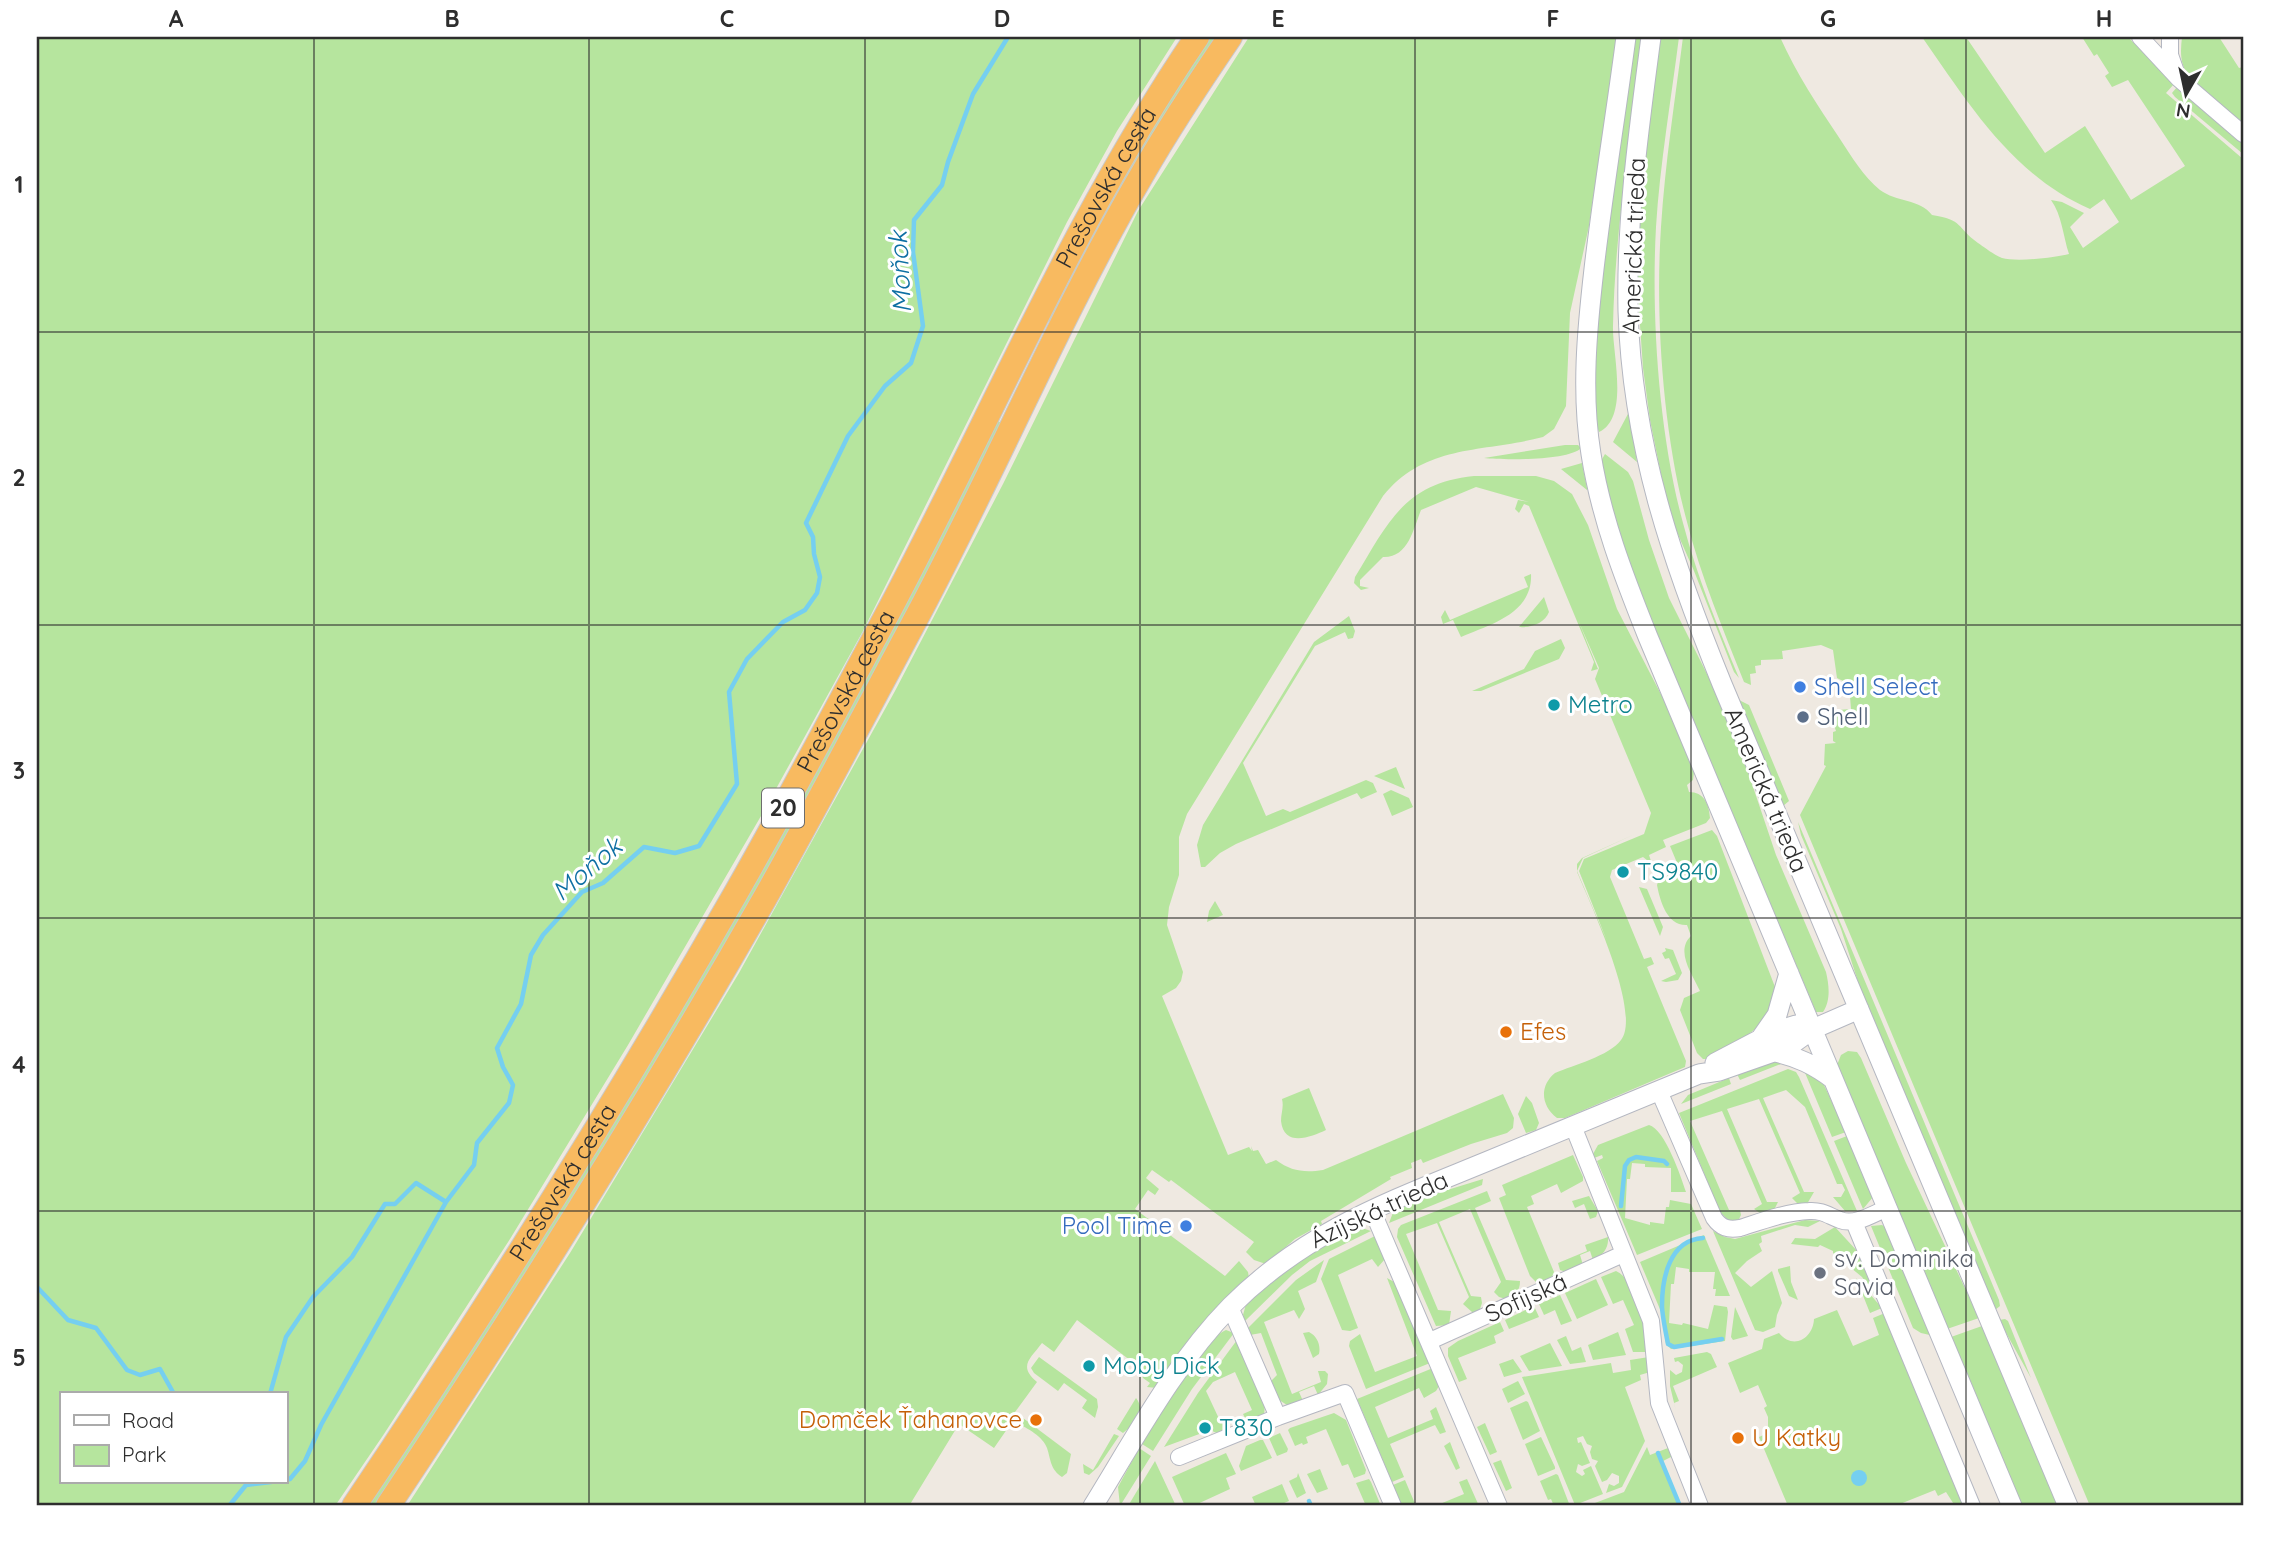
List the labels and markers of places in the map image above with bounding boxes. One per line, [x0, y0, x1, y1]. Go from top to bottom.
place label: Shell Select [1814, 671, 1939, 701]
marker: Shell Select [1792, 679, 1808, 695]
place label: Metro [1568, 689, 1633, 719]
marker: Metro [1546, 697, 1562, 713]
place label: Shell [1817, 701, 1869, 731]
marker: Shell [1795, 709, 1811, 725]
place label: TS9840 [1637, 856, 1718, 886]
marker: TS9840 [1615, 864, 1631, 880]
place label: Efes [1520, 1016, 1566, 1046]
marker: Efes [1498, 1024, 1514, 1040]
place label: Pool Time [1062, 1210, 1172, 1240]
marker: Pool Time [1178, 1218, 1194, 1234]
place label: sv. Dominika Savia [1834, 1243, 1974, 1301]
marker: sv. Dominika Savia [1812, 1265, 1828, 1281]
place label: Moby Dick [1103, 1350, 1220, 1380]
marker: Moby Dick [1081, 1358, 1097, 1374]
place label: Domček Ťahanovce [799, 1404, 1022, 1434]
marker: Domček Ťahanovce [1028, 1412, 1044, 1428]
place label: T830 [1219, 1412, 1273, 1442]
marker: T830 [1197, 1420, 1213, 1436]
place label: U Katky [1752, 1422, 1841, 1452]
marker: U Katky [1730, 1430, 1746, 1446]

